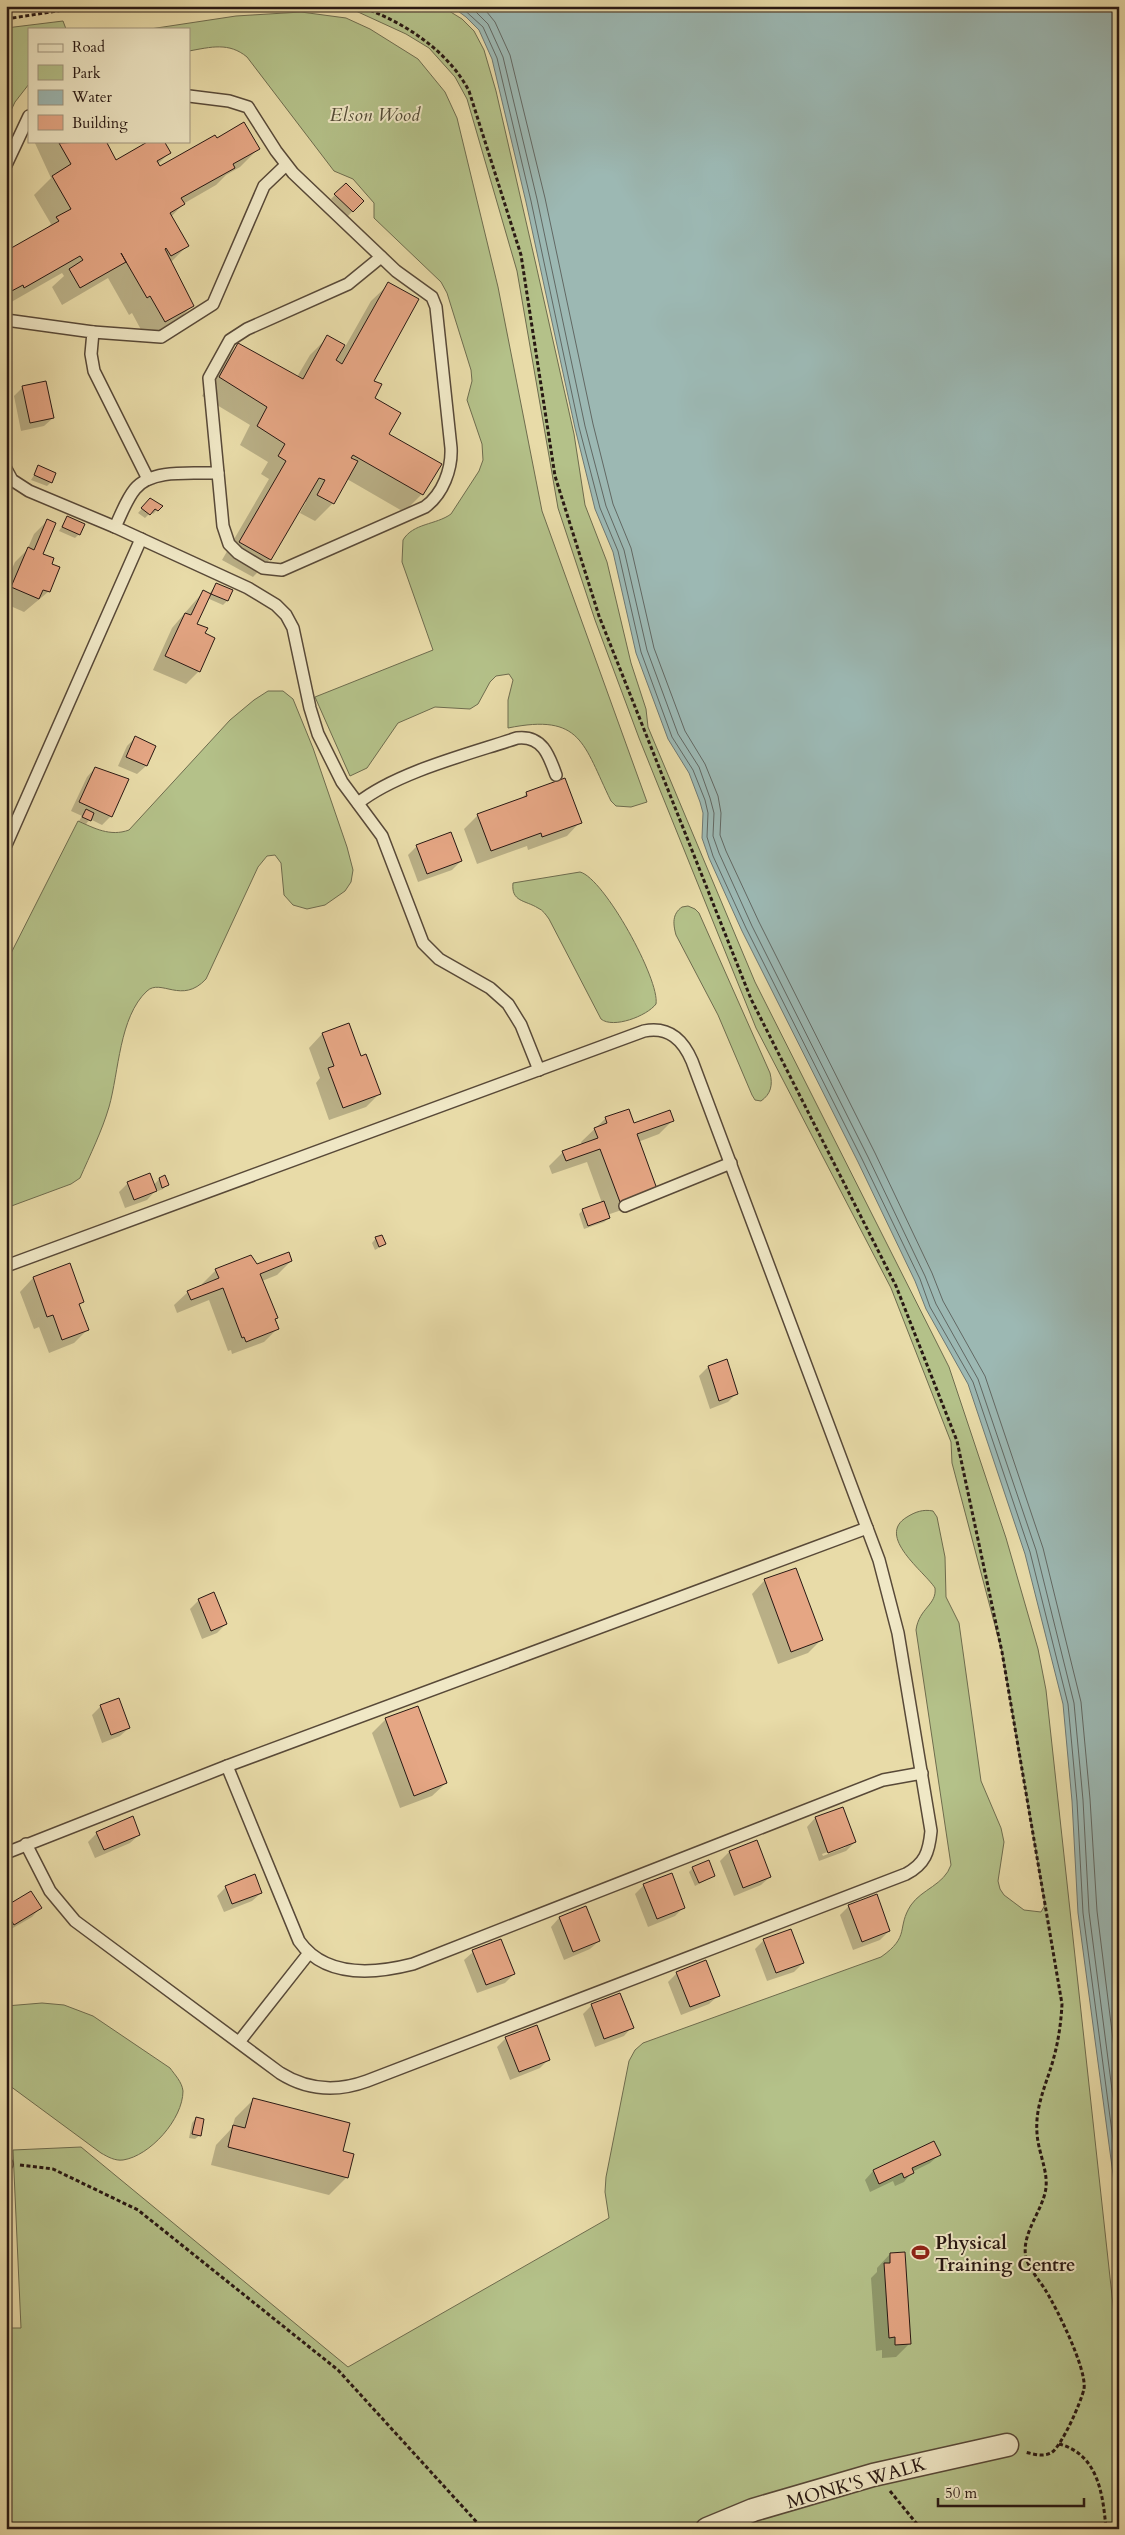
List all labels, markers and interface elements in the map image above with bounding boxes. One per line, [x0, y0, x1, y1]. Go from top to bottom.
legend [28, 28, 190, 142]
text: Road [72, 37, 105, 57]
text: Park [72, 63, 101, 83]
text: Water [71, 87, 113, 107]
park label: Elson Wood [330, 102, 421, 128]
text: Building [72, 113, 128, 133]
place label: Physical Training Centre [935, 2230, 1075, 2278]
sports icon: Physical Training Centre [911, 2243, 931, 2263]
street label: MONK'S WALK [784, 2450, 930, 2515]
scale bar [938, 2475, 1084, 2507]
text: 50 m [945, 2483, 977, 2503]

